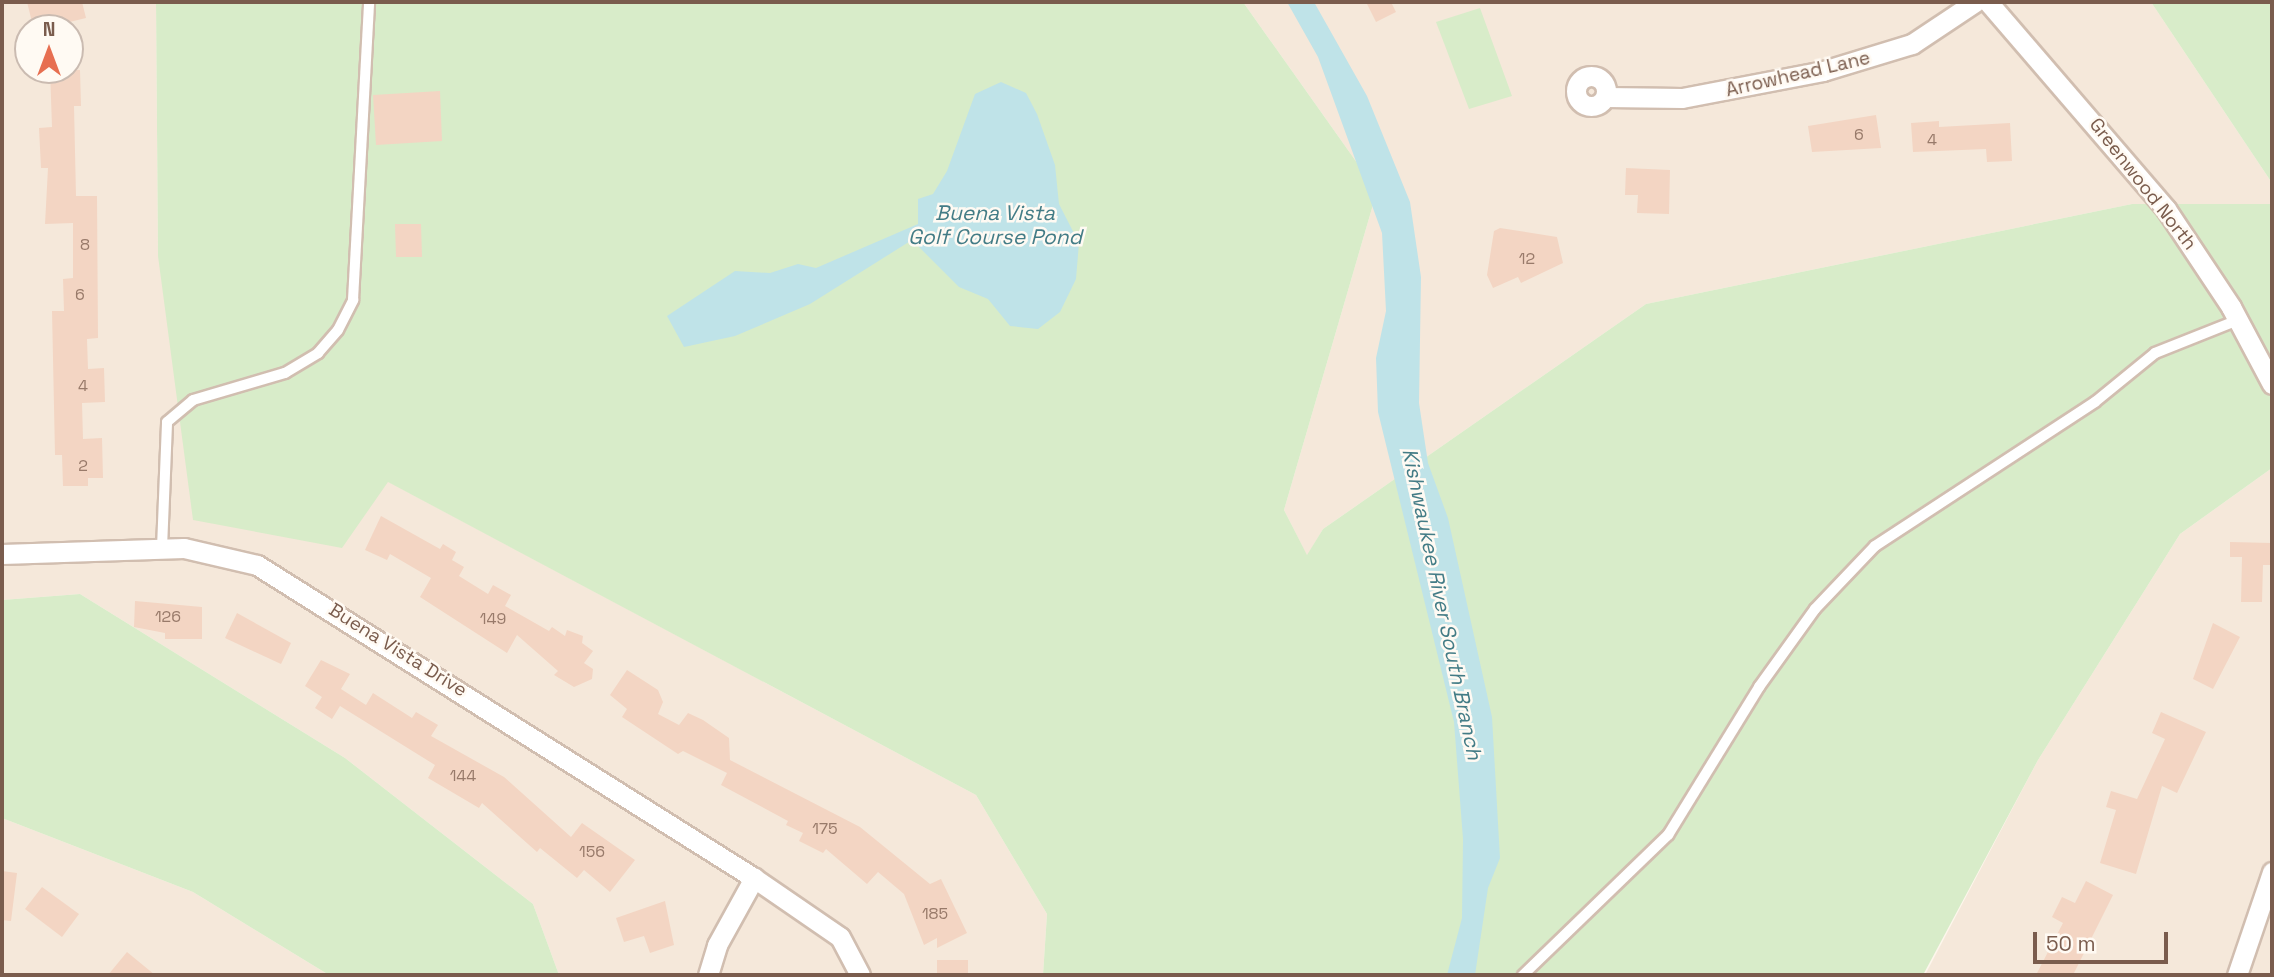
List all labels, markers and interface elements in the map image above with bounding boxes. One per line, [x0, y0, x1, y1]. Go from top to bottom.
north arrow [14, 14, 84, 84]
text: N [43, 17, 55, 42]
street label: Arrowhead Lane [1724, 46, 1872, 102]
street label: Greenwood North [2084, 114, 2202, 254]
house number: 6 [1854, 125, 1864, 145]
house number: 4 [1927, 130, 1937, 150]
water label: Buena Vista Golf Course Pond [908, 200, 1082, 250]
house number: 8 [80, 235, 90, 255]
house number: 12 [1519, 249, 1535, 269]
house number: 6 [75, 285, 85, 305]
house number: 4 [78, 376, 88, 396]
water label: Kishwaukee River South Branch [1397, 446, 1487, 762]
house number: 2 [78, 456, 88, 476]
street label: Buena Vista Drive [324, 598, 472, 702]
house number: 126 [155, 607, 181, 627]
house number: 149 [480, 609, 506, 629]
house number: 144 [450, 766, 476, 786]
house number: 175 [812, 819, 838, 839]
house number: 156 [579, 842, 605, 862]
house number: 185 [922, 904, 948, 924]
scale bar [2036, 918, 2171, 962]
text: 50 m [2046, 930, 2096, 957]

